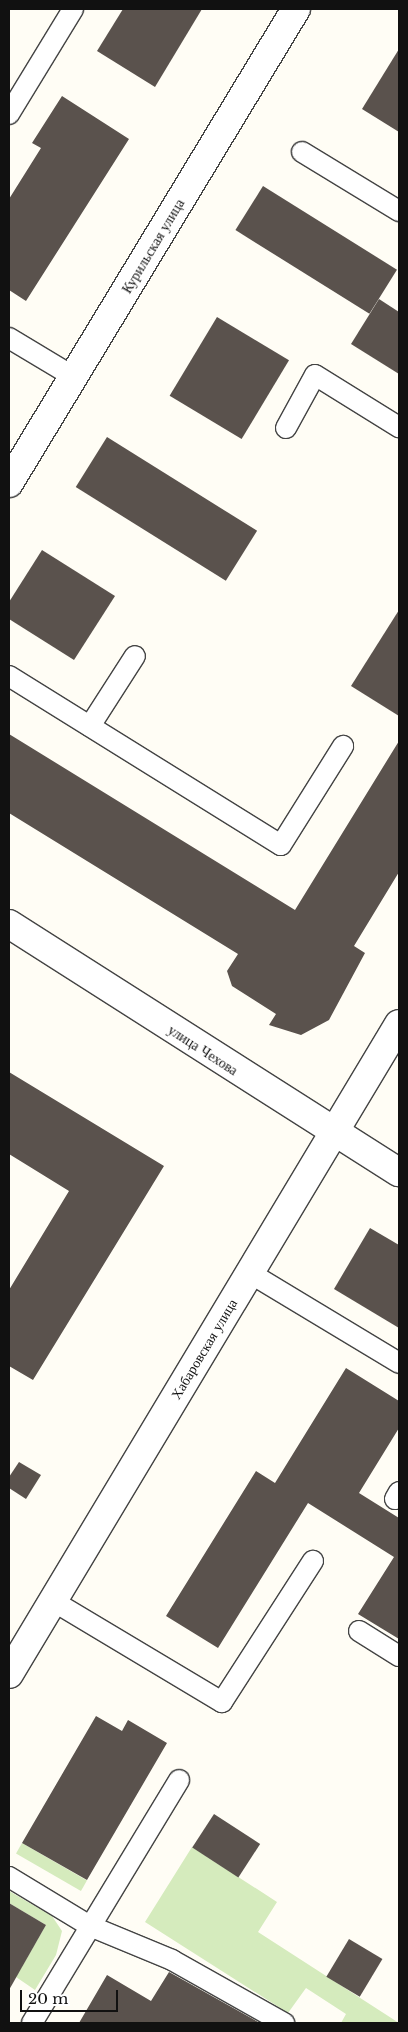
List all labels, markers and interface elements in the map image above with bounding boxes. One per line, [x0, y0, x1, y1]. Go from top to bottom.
street label: Курильская улица [118, 196, 188, 296]
street label: улица Чехова [165, 1021, 241, 1079]
street label: Хабаровская улица [167, 1296, 241, 1402]
scale bar [22, 1980, 120, 2012]
text: 20 m [28, 1989, 68, 2008]

